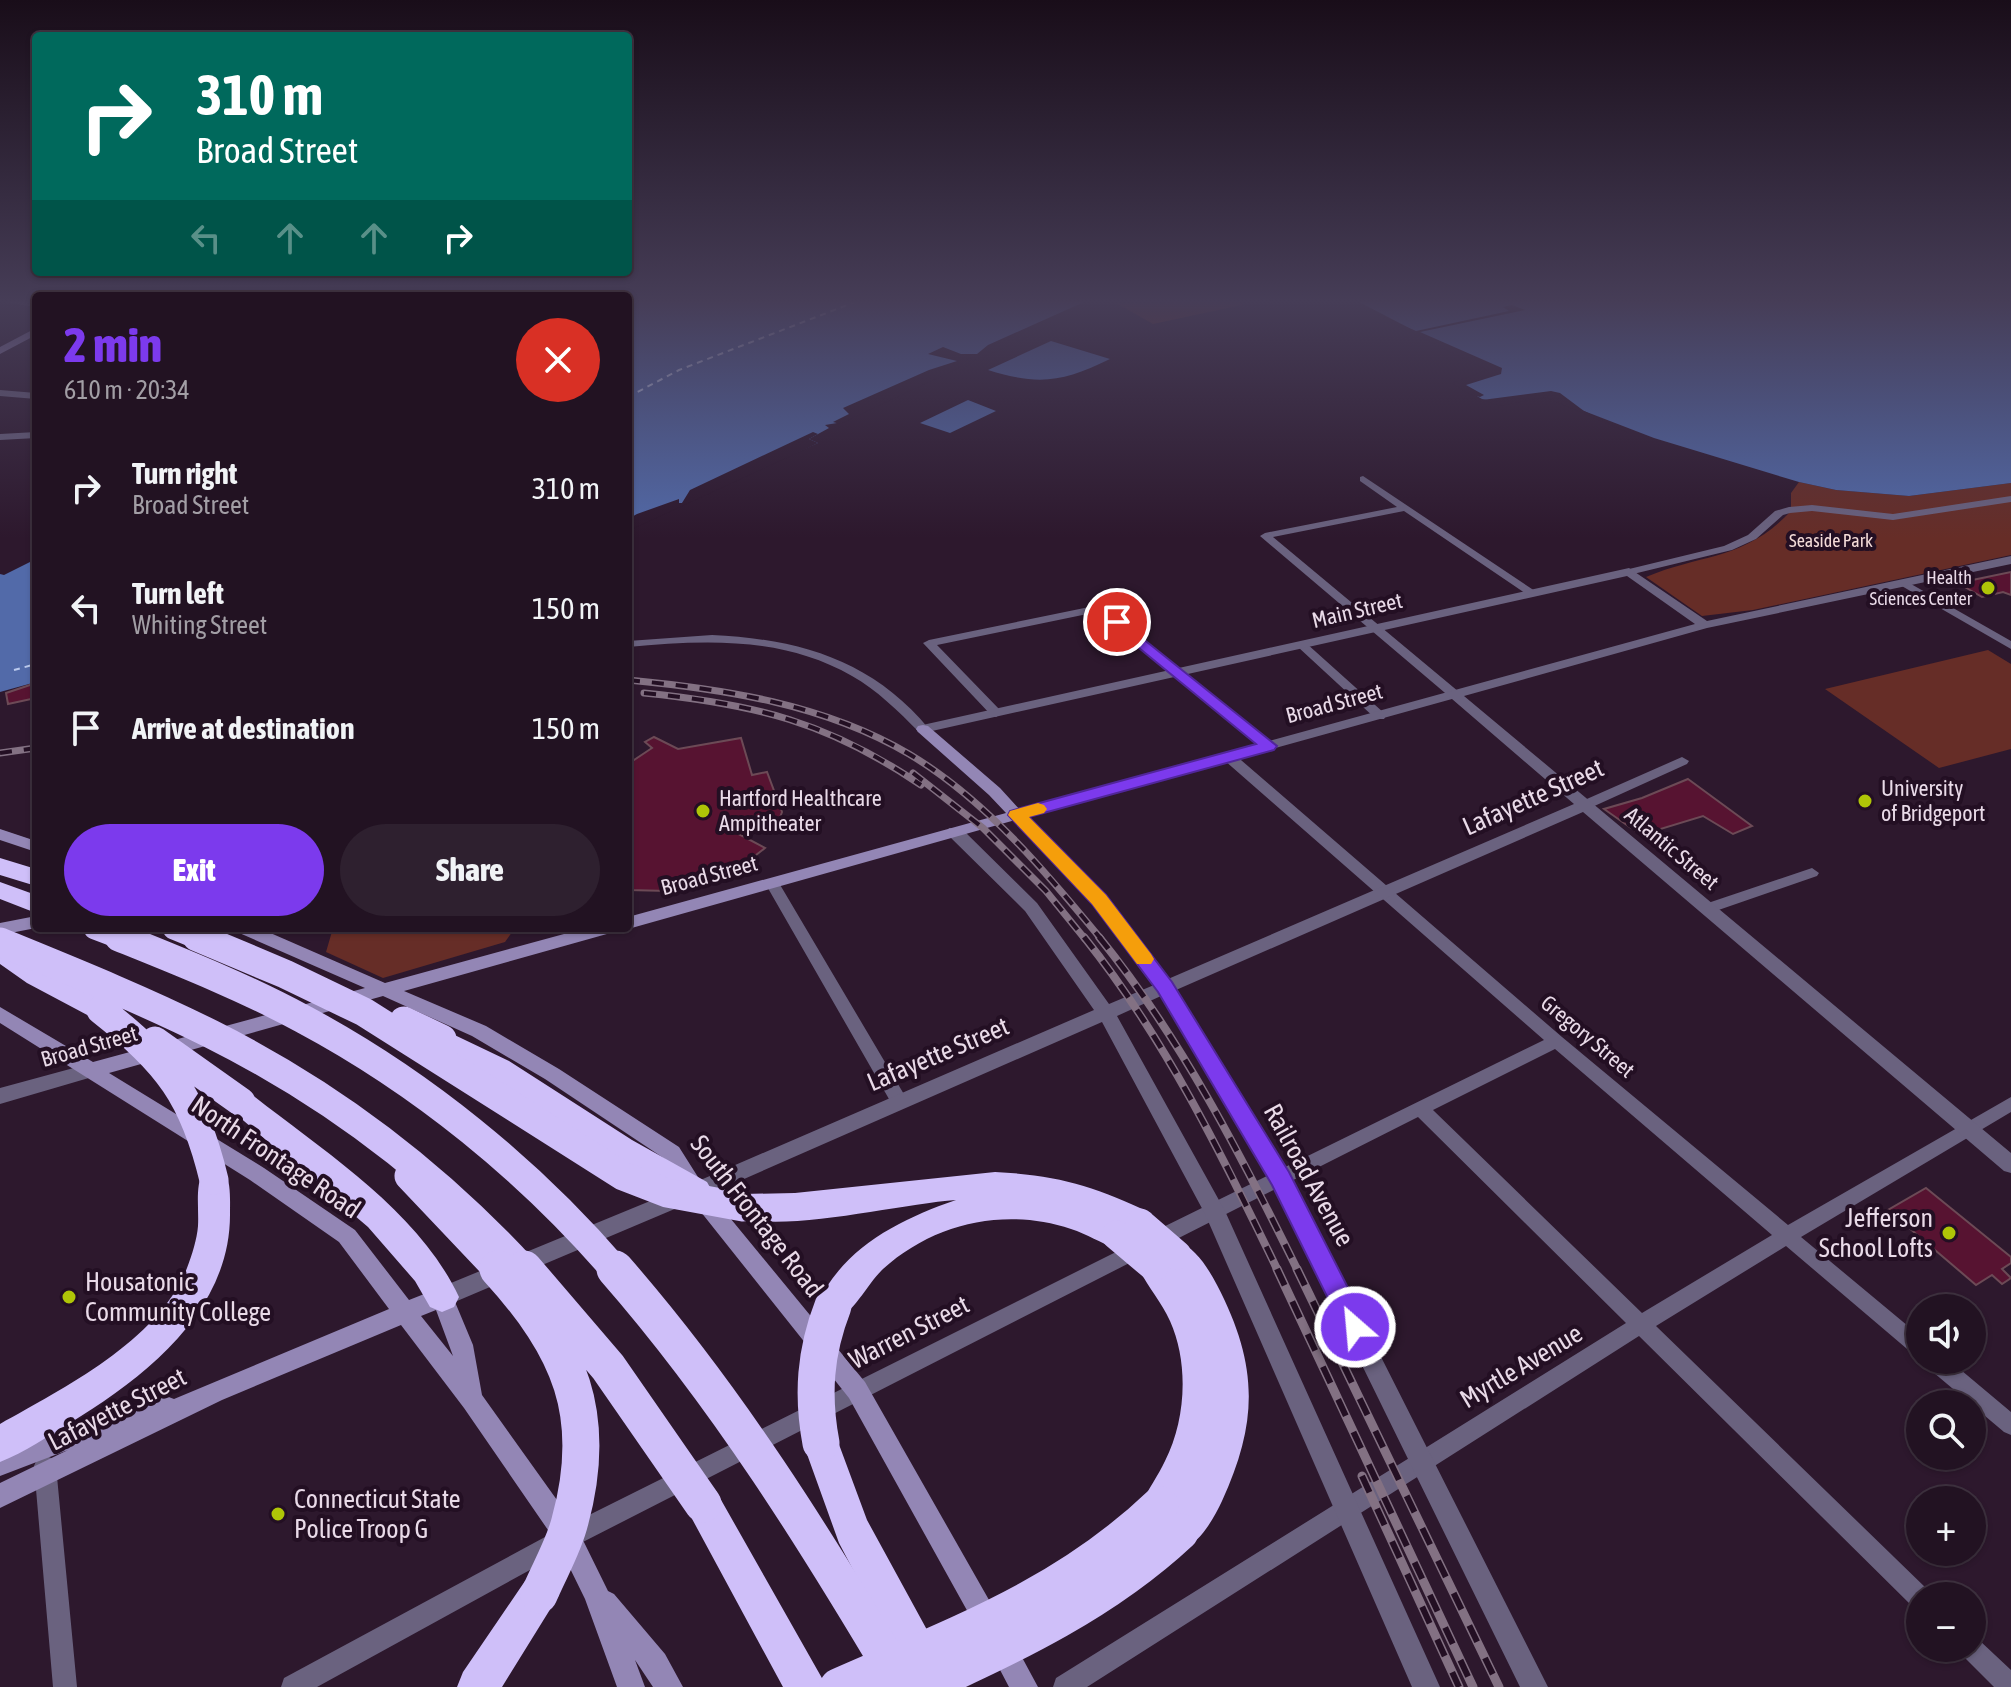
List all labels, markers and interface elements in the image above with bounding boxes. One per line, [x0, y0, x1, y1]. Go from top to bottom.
text: 310 m [196, 63, 323, 127]
icon: right [64, 64, 168, 168]
text: Broad Street [196, 129, 358, 171]
icon: left [184, 216, 228, 260]
icon: ahead [268, 216, 312, 260]
icon: ahead [352, 216, 396, 260]
icon: right [436, 216, 480, 260]
text: 2 min [64, 317, 162, 372]
button: close [516, 318, 600, 402]
text: 610 m · 20:34 [64, 375, 190, 405]
text: Turn right [132, 456, 238, 490]
icon: right [64, 466, 108, 510]
text: 310 m [532, 471, 600, 505]
text: Broad Street [132, 490, 249, 520]
park label: Seaside Park [1789, 530, 1873, 551]
place label: Health Sciences Center [1870, 567, 1973, 609]
text: Turn left [132, 576, 224, 610]
marker: Health Sciences Center [1979, 579, 1997, 597]
icon: left [64, 586, 108, 630]
street label: Main Street [1309, 587, 1405, 633]
pin [1083, 588, 1151, 656]
text: 150 m [532, 591, 600, 625]
icon: arrive [1095, 600, 1139, 644]
text: Whiting Street [132, 610, 267, 640]
street label: Broad Street [1283, 678, 1385, 728]
icon: arrive [64, 706, 108, 750]
text: Arrive at destination [132, 711, 354, 745]
text: 150 m [532, 711, 600, 745]
street label: Lafayette Street [1458, 753, 1608, 841]
place label: University of Bridgeport [1881, 775, 1985, 826]
place label: Hartford Healthcare Ampitheater [719, 785, 882, 836]
marker: University of Bridgeport [1856, 792, 1874, 810]
street label: Atlantic Street [1620, 801, 1724, 895]
marker: Hartford Healthcare Ampitheater [694, 802, 712, 820]
button: Exit [64, 824, 324, 916]
button: Share [340, 824, 600, 916]
street label: Broad Street [658, 850, 760, 900]
street label: Gregory Street [1536, 989, 1640, 1083]
street label: Lafayette Street [863, 1011, 1013, 1097]
street label: Broad Street [38, 1020, 140, 1072]
street label: North Frontage Road [186, 1090, 366, 1224]
street label: Railroad Avenue [1258, 1099, 1360, 1251]
street label: South Frontage Road [685, 1129, 829, 1303]
place label: Jefferson School Lofts [1819, 1203, 1933, 1263]
marker: Jefferson School Lofts [1940, 1224, 1958, 1242]
place label: Housatonic Community College [85, 1267, 271, 1327]
position arrow [1313, 1285, 1397, 1369]
marker: Housatonic Community College [60, 1288, 78, 1306]
street label: Warren Street [844, 1289, 974, 1375]
map controls [1906, 1294, 1986, 1662]
button: sound [1906, 1294, 1986, 1374]
street label: Myrtle Avenue [1455, 1318, 1587, 1414]
street label: Lafayette Street [43, 1361, 191, 1457]
button: search [1906, 1390, 1986, 1470]
place label: Connecticut State Police Troop G [294, 1484, 461, 1544]
button: + [1906, 1486, 1986, 1566]
marker: Connecticut State Police Troop G [269, 1505, 287, 1523]
button: − [1906, 1582, 1986, 1662]

